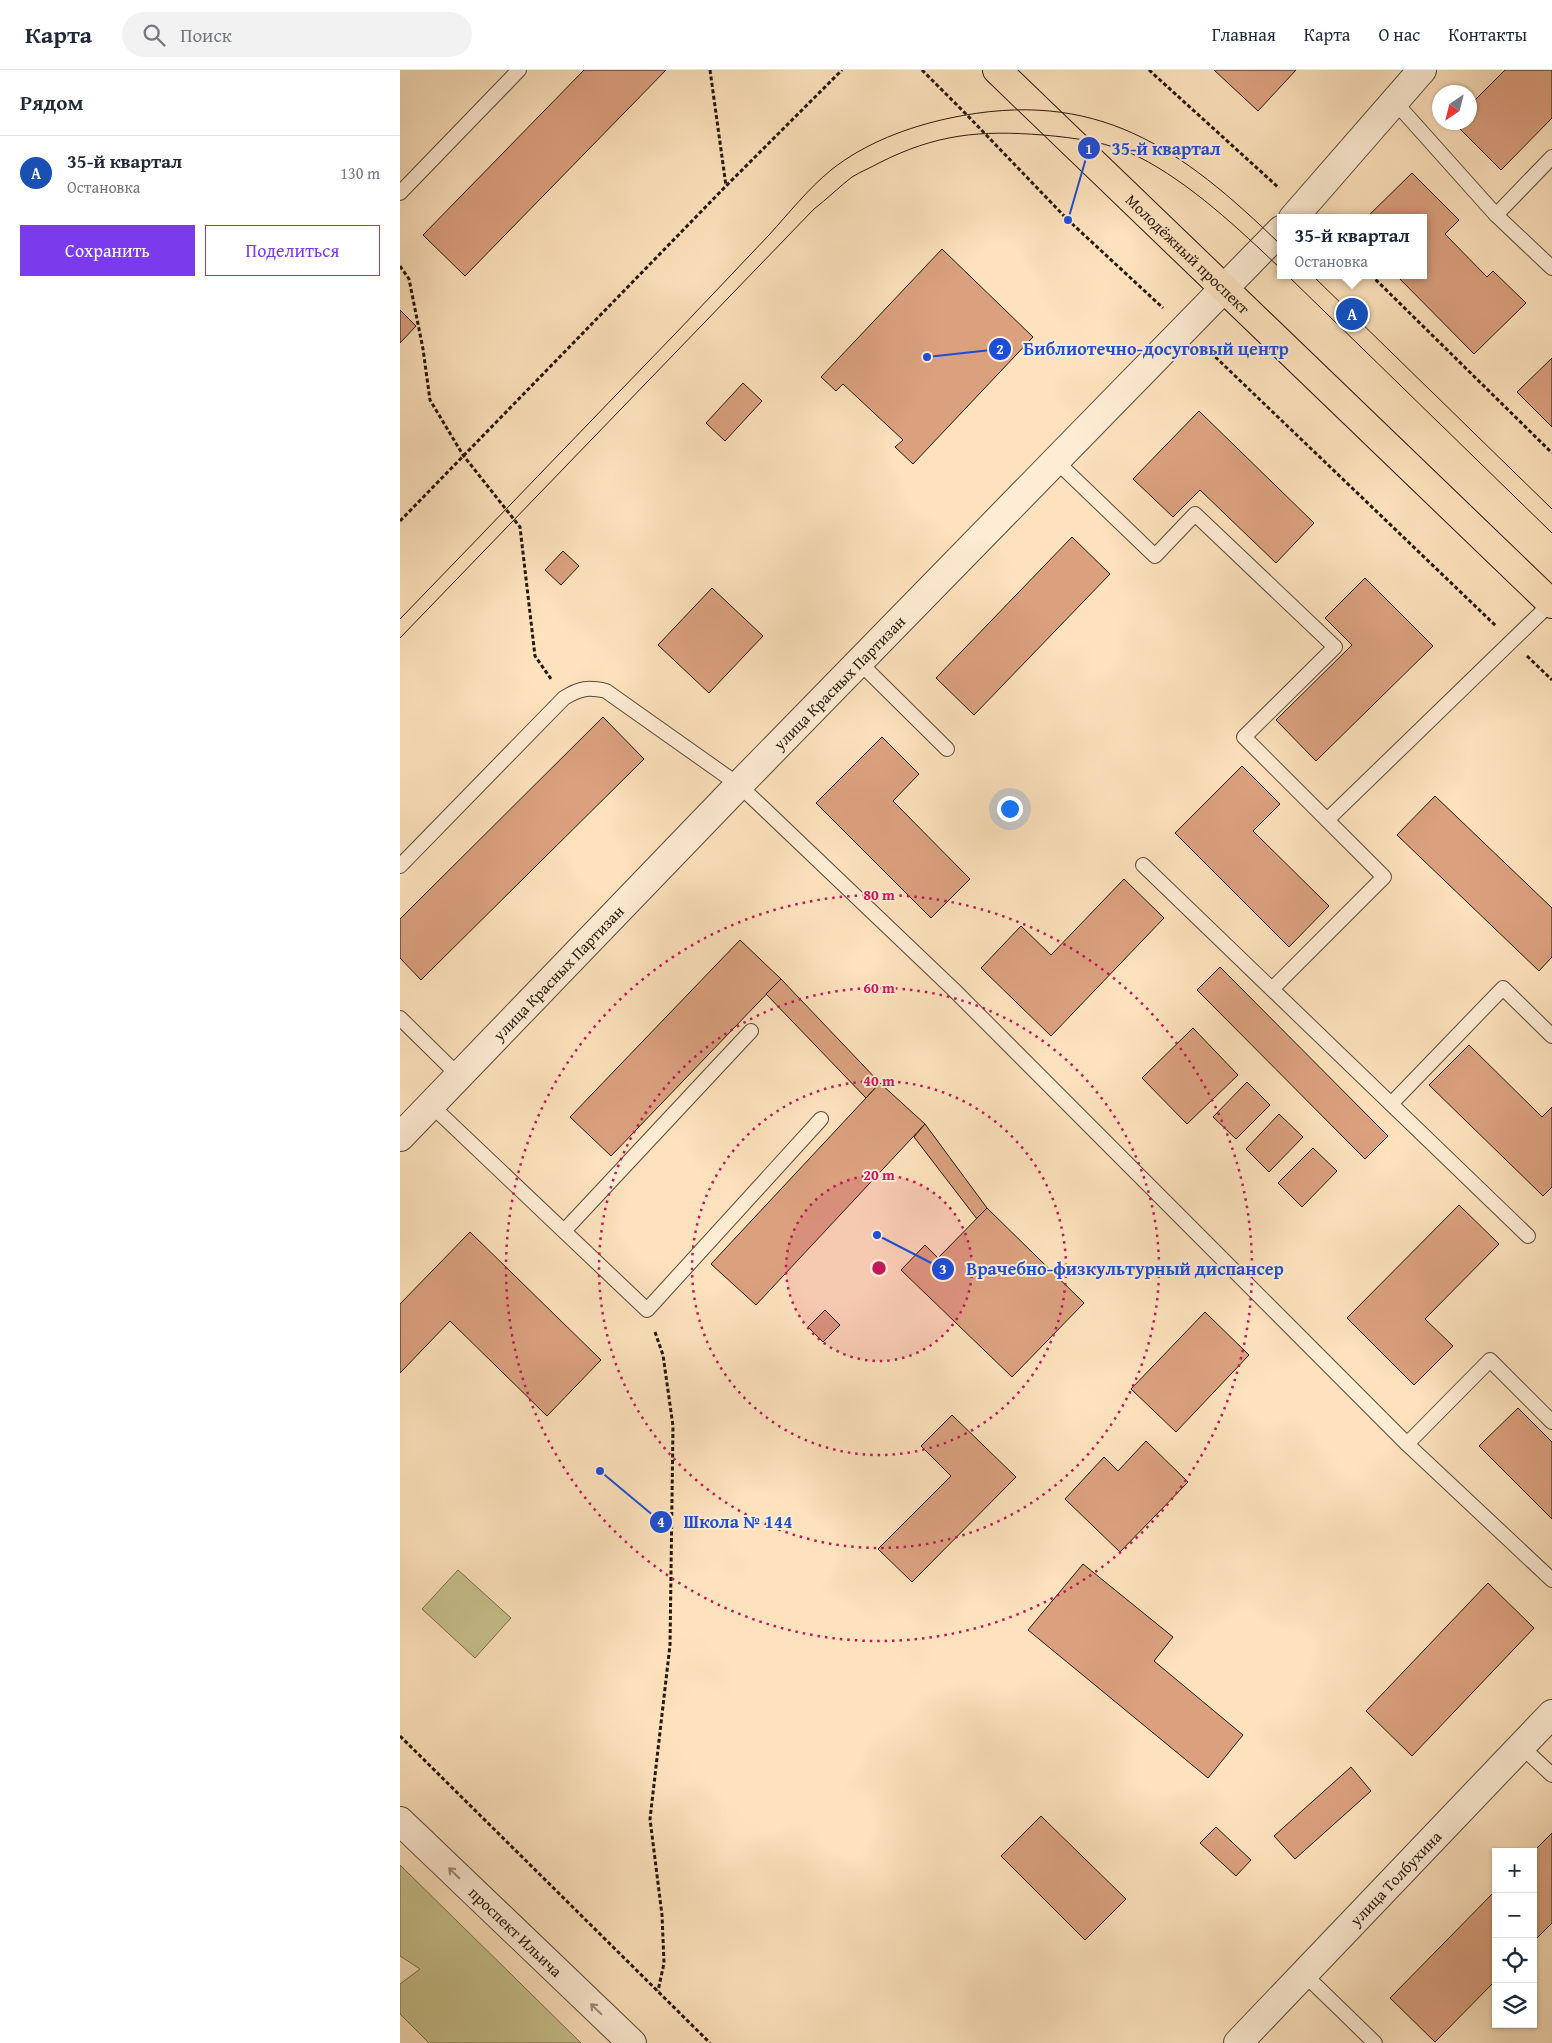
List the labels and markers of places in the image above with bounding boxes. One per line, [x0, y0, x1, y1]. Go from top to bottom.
callout: 35-й квартал [1076, 132, 1230, 165]
pin: A [1336, 295, 1368, 333]
callout: Библиотечно-досуговый центр [988, 332, 1299, 365]
callout: Врачебно-физкультурный диспансер [931, 1253, 1293, 1286]
centre of rings [870, 1259, 888, 1277]
callout: Школа № 144 [649, 1505, 803, 1538]

